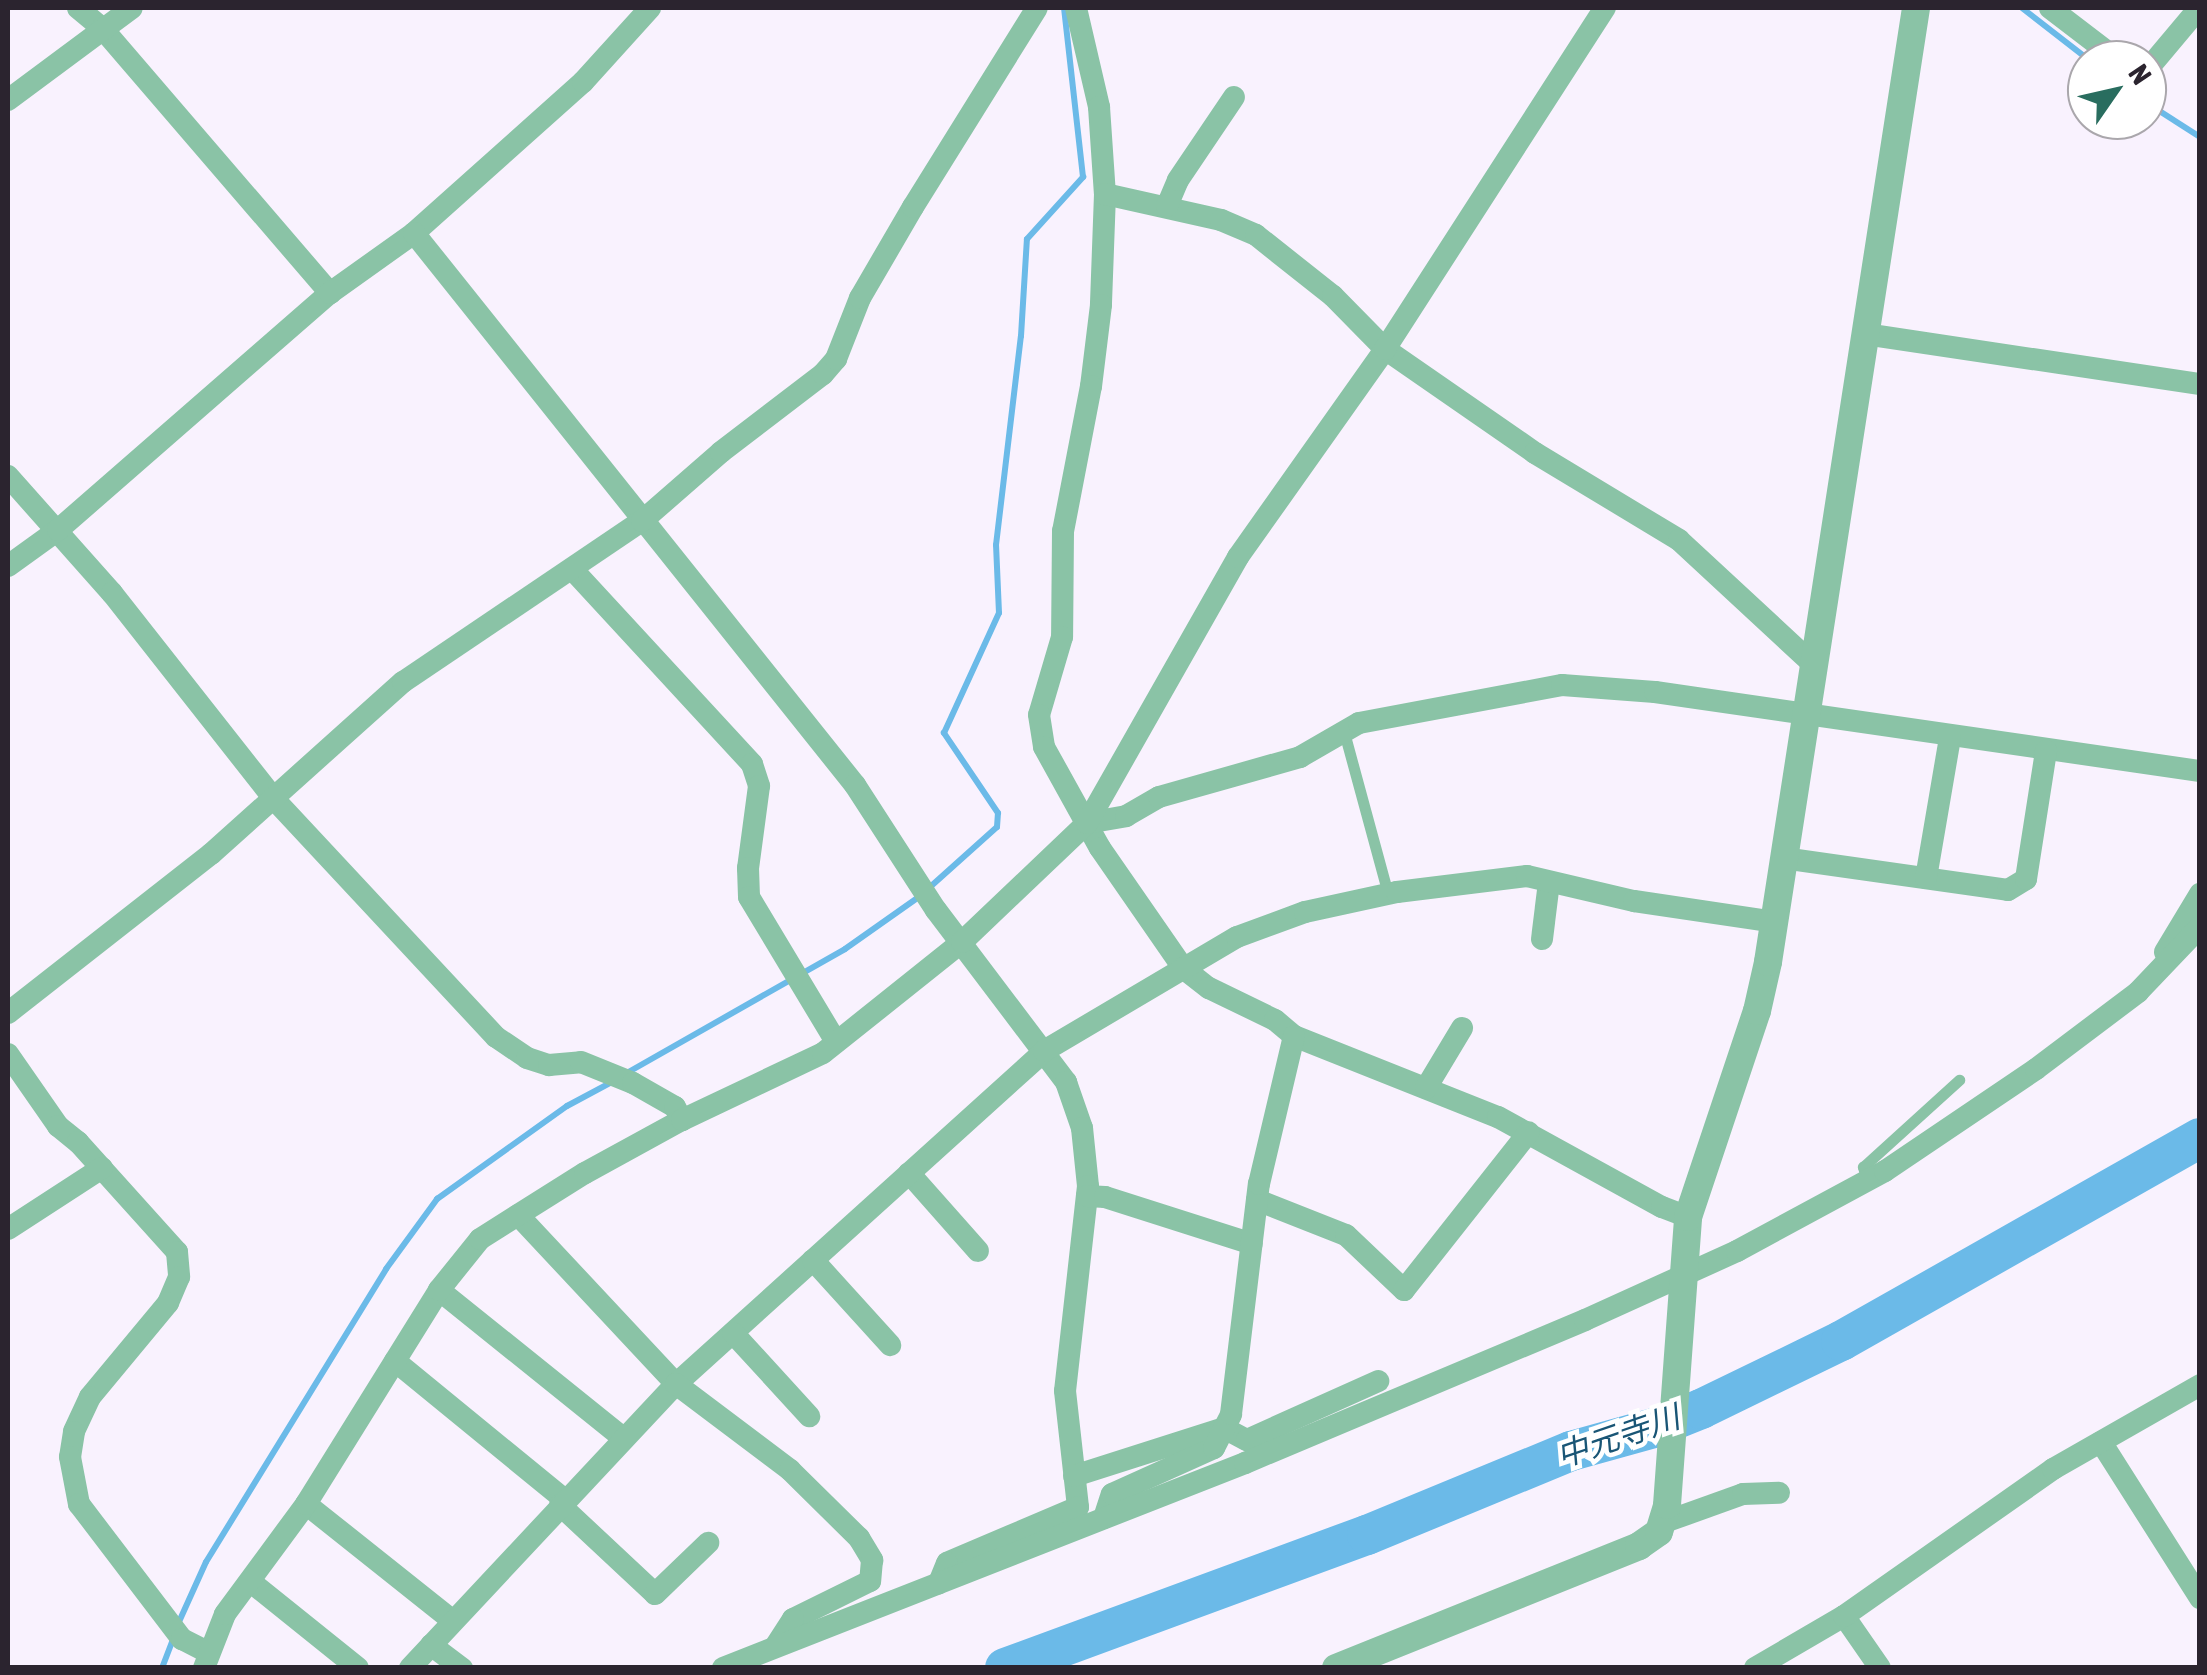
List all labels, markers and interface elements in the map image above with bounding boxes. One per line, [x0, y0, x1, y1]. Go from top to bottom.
north arrow [2067, 40, 2167, 140]
text: N [2122, 59, 2158, 90]
water label: 中元寺川 [1551, 1398, 1685, 1476]

